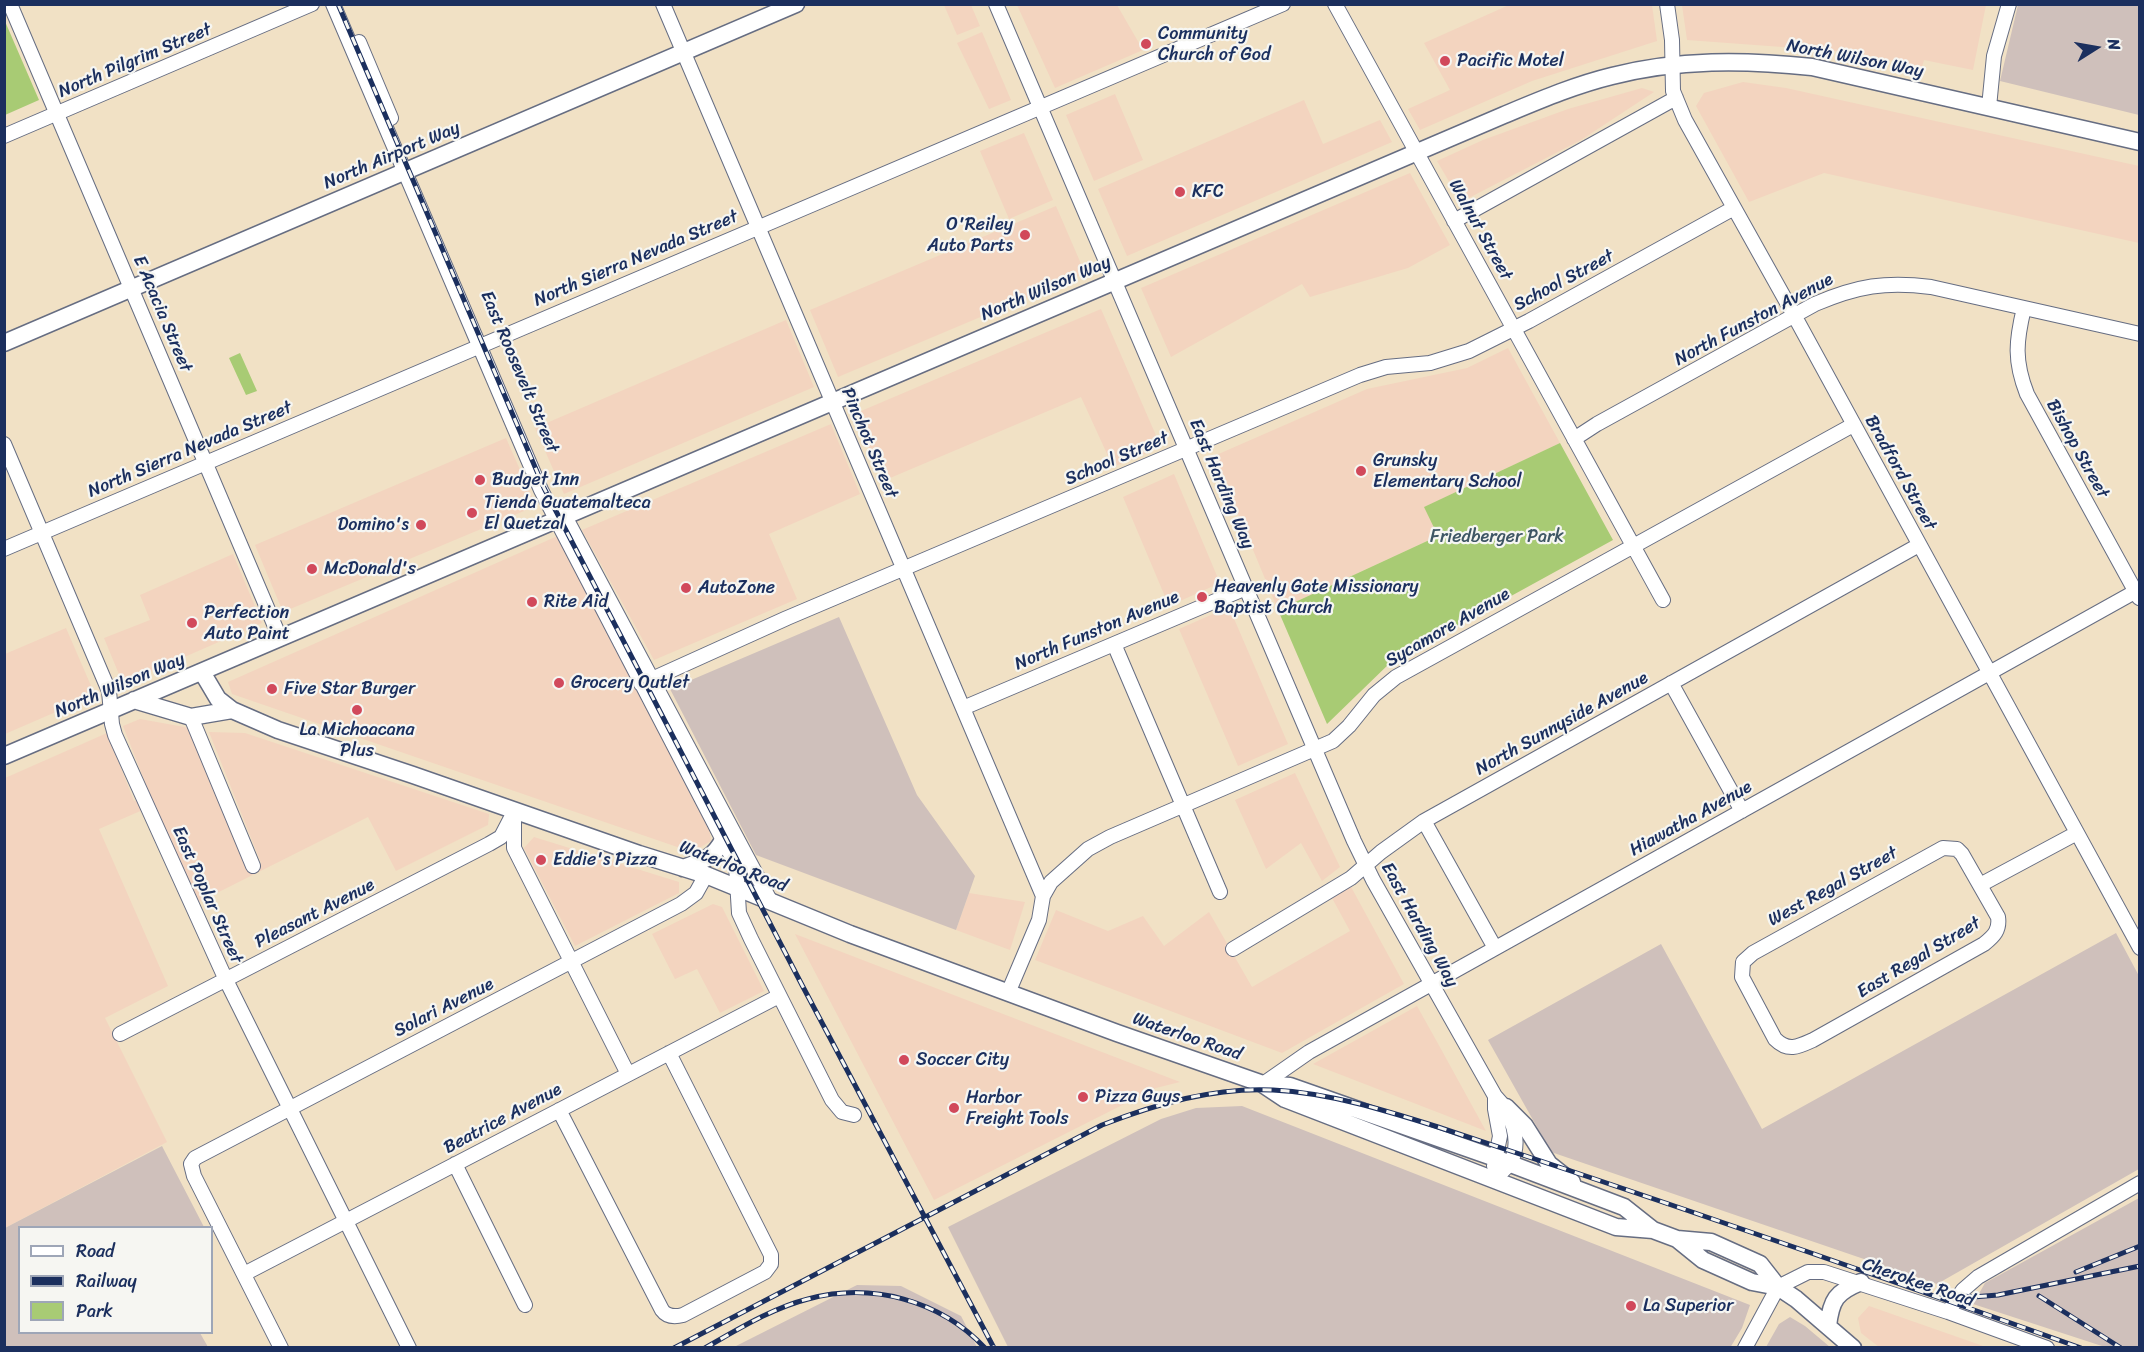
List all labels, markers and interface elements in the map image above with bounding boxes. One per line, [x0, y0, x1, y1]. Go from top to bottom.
north arrow [2066, 18, 2126, 78]
street label: North Pilgrim Street [55, 19, 215, 103]
place label: Community Church of God [1158, 23, 1270, 66]
street label: North Wilson Way [1785, 35, 1925, 83]
text: N [2099, 36, 2129, 53]
marker: Community Church of God [1139, 37, 1153, 51]
place label: Pacific Motel [1457, 50, 1564, 72]
marker: Pacific Motel [1438, 54, 1452, 68]
street label: North Airport Way [321, 118, 463, 194]
street label: Walnut Street [1443, 176, 1517, 284]
place label: KFC [1192, 181, 1224, 203]
marker: KFC [1173, 185, 1187, 199]
street label: North Sierra Nevada Street [531, 206, 741, 312]
place label: O'Reiley Auto Parts [927, 214, 1013, 256]
marker: O'Reiley Auto Parts [1018, 228, 1032, 242]
street label: School Street [1510, 246, 1618, 316]
street label: E Acacia Street [128, 252, 196, 376]
street label: North Wilson Way [978, 252, 1114, 326]
street label: North Funston Avenue [1671, 269, 1837, 371]
street label: East Roosevelt Street [475, 288, 563, 456]
street label: Pinchot Street [836, 384, 902, 502]
street label: Bishop Street [2041, 396, 2113, 502]
street label: North Sierra Nevada Street [85, 397, 295, 503]
street label: Bradford Street [1860, 412, 1940, 534]
street label: East Harding Way [1184, 416, 1258, 552]
street label: School Street [1062, 428, 1172, 490]
place label: Grunsky Elementary School [1373, 450, 1522, 492]
marker: Grunsky Elementary School [1354, 464, 1368, 478]
place label: Budget Inn [492, 469, 579, 491]
marker: Budget Inn [473, 473, 487, 487]
place label: Tienda Guatemalteca El Quetzal [484, 492, 651, 534]
marker: Tienda Guatemalteca El Quetzal [465, 506, 479, 520]
place label: Domino's [338, 514, 409, 536]
marker: Domino's [414, 518, 428, 532]
park label: Friedberger Park [1430, 526, 1564, 548]
place label: McDonald's [324, 558, 416, 580]
marker: McDonald's [305, 562, 319, 576]
place label: Heavenly Gate Missionary Baptist Church [1214, 576, 1419, 618]
place label: AutoZone [698, 577, 775, 599]
marker: AutoZone [679, 581, 693, 595]
street label: Sycamore Avenue [1382, 584, 1514, 672]
street label: North Funston Avenue [1011, 587, 1183, 675]
marker: Heavenly Gate Missionary Baptist Church [1195, 590, 1209, 604]
place label: Rite Aid [544, 591, 608, 613]
marker: Rite Aid [525, 595, 539, 609]
place label: Perfection Auto Paint [204, 602, 290, 644]
marker: Perfection Auto Paint [185, 616, 199, 630]
street label: North Wilson Way [52, 649, 188, 723]
street label: North Sunnyside Avenue [1472, 668, 1652, 780]
place label: Grocery Outlet [571, 672, 689, 694]
marker: Grocery Outlet [552, 676, 566, 690]
place label: Five Star Burger [284, 678, 415, 700]
marker: Five Star Burger [265, 682, 279, 696]
marker: La Michoacana Plus [350, 703, 364, 717]
place label: La Michoacana Plus [299, 719, 415, 762]
street label: Hiawatha Avenue [1626, 776, 1756, 862]
street label: East Poplar Street [167, 823, 247, 967]
street label: Waterloo Road [676, 837, 790, 897]
street label: West Regal Street [1765, 843, 1901, 931]
place label: Eddie's Pizza [553, 849, 657, 871]
marker: Eddie's Pizza [534, 853, 548, 867]
street label: East Harding Way [1376, 859, 1462, 991]
street label: Pleasant Avenue [252, 875, 378, 953]
street label: East Regal Street [1853, 913, 1985, 1003]
street label: Solari Avenue [390, 974, 498, 1042]
street label: Waterloo Road [1130, 1008, 1244, 1066]
place label: Soccer City [916, 1049, 1009, 1071]
marker: Soccer City [897, 1053, 911, 1067]
street label: Beatrice Avenue [440, 1079, 566, 1159]
place label: Pizza Guys [1095, 1086, 1180, 1108]
place label: Harbor Freight Tools [966, 1087, 1069, 1130]
marker: Pizza Guys [1076, 1090, 1090, 1104]
marker: Harbor Freight Tools [947, 1101, 961, 1115]
legend [18, 1226, 213, 1334]
text: Road [76, 1235, 115, 1267]
street label: Cherokee Road [1859, 1254, 1977, 1312]
text: Railway [76, 1265, 137, 1297]
text: Park [76, 1295, 113, 1327]
place label: La Superior [1643, 1295, 1734, 1317]
marker: La Superior [1624, 1299, 1638, 1313]

